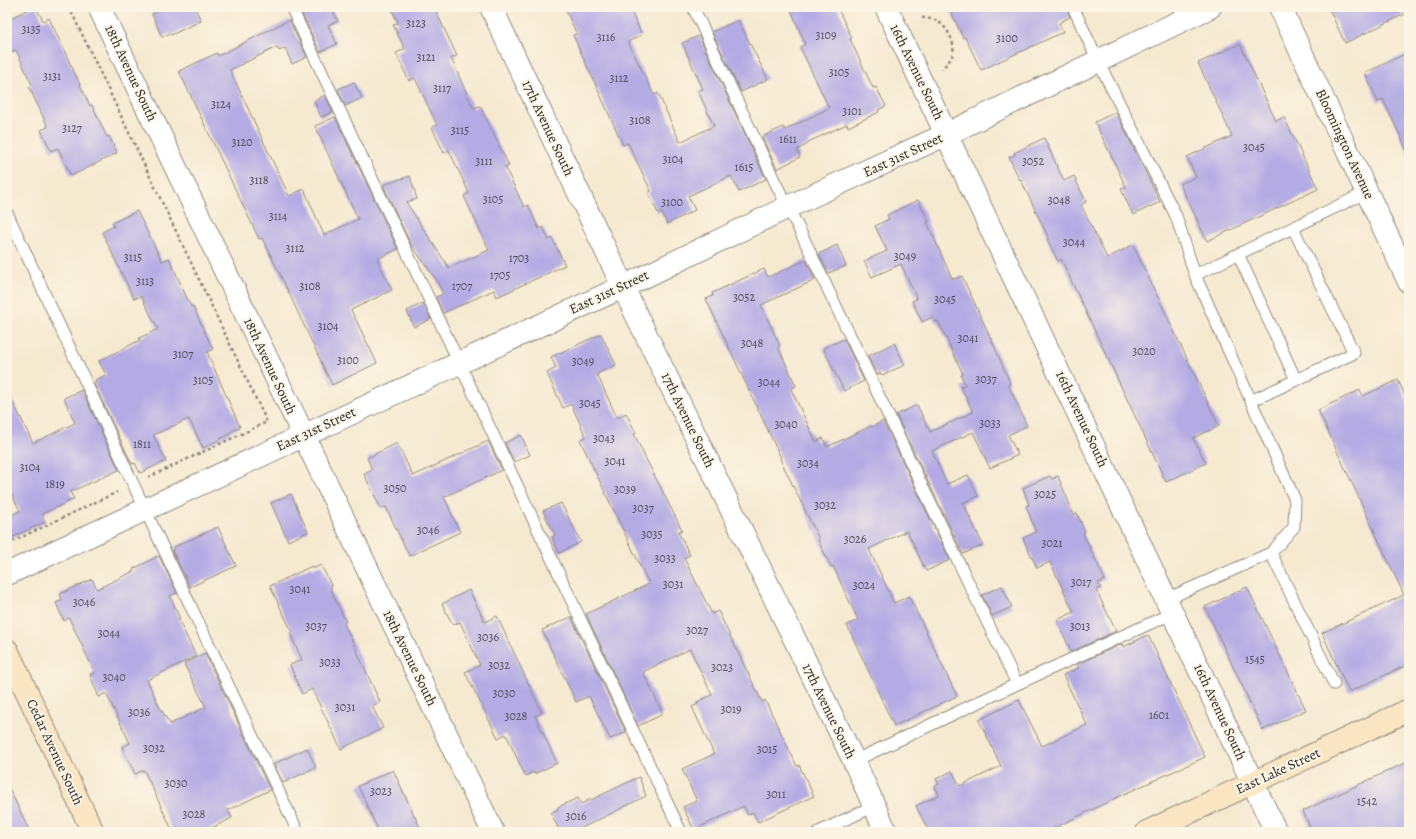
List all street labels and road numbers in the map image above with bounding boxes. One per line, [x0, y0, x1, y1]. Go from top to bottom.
street label: 16th Avenue South [886, 21, 949, 124]
street label: 18th Avenue South [100, 22, 162, 125]
street label: 17th Avenue South [517, 77, 579, 180]
street label: Bloomington Avenue [1311, 86, 1379, 202]
street label: East 31st Street [860, 128, 946, 182]
street label: East 31st Street [566, 265, 652, 319]
street label: 18th Avenue South [239, 315, 301, 418]
street label: 16th Avenue South [1051, 368, 1113, 471]
street label: 17th Avenue South [657, 369, 720, 471]
street label: East 31st Street [273, 402, 359, 456]
street label: 18th Avenue South [379, 607, 442, 710]
street label: 17th Avenue South [798, 660, 861, 762]
street label: 16th Avenue South [1189, 661, 1251, 764]
street label: Cedar Avenue South [22, 696, 88, 809]
street label: East Lake Street [1233, 743, 1324, 799]

